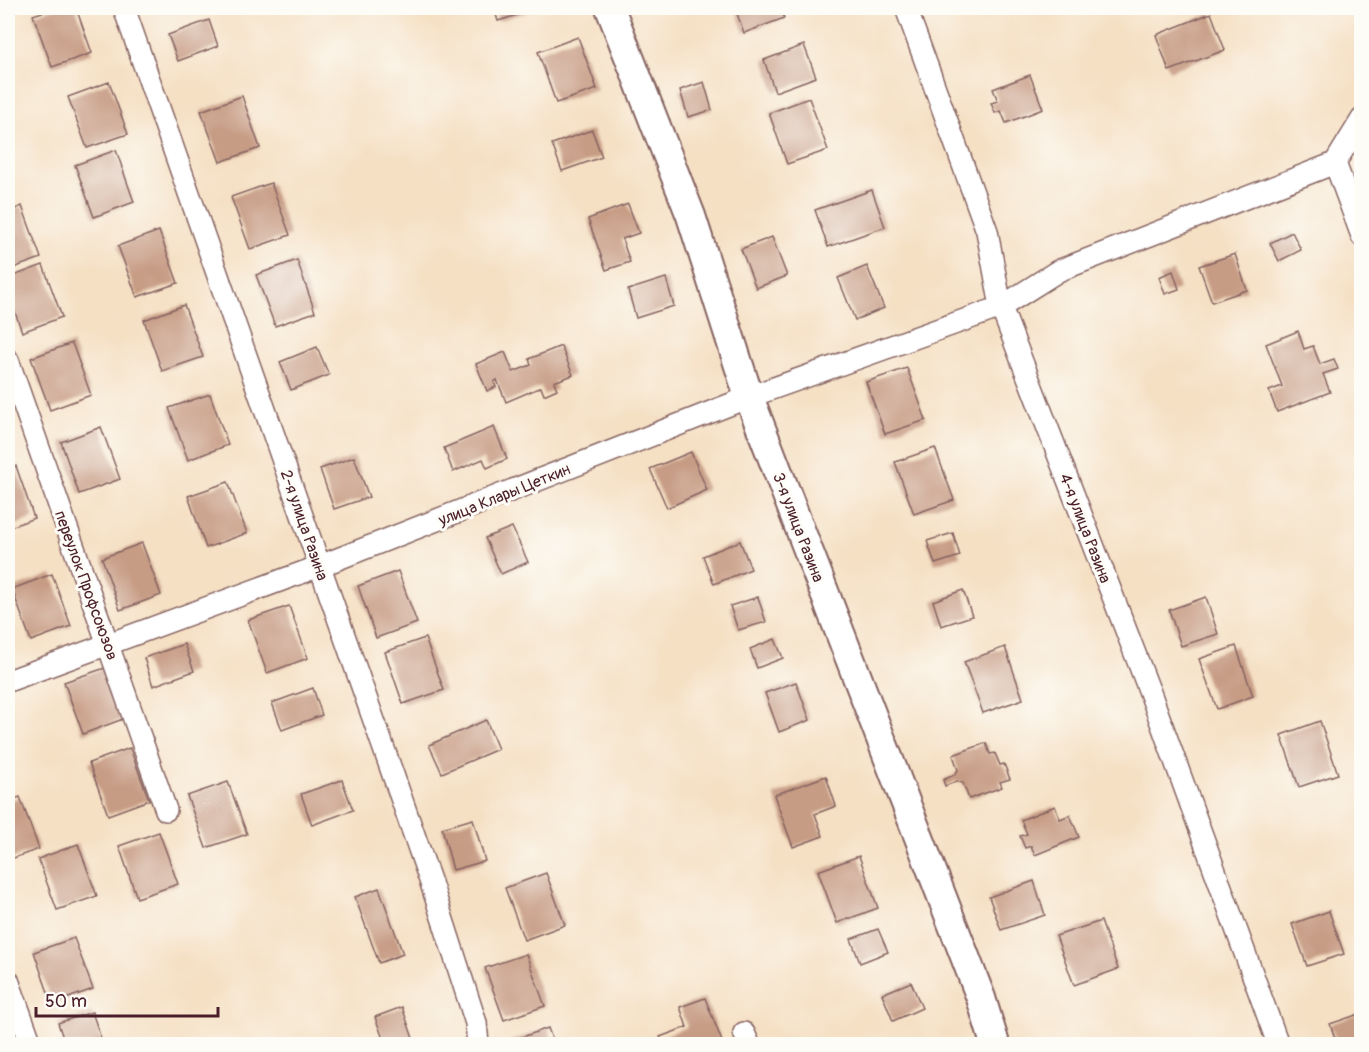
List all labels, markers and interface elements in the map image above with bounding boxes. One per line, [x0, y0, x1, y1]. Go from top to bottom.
street label: улица Клары Цеткин [435, 459, 573, 531]
street label: 2-я улица Разина [276, 467, 332, 583]
street label: 3-я улица Разина [768, 470, 828, 585]
street label: 4-я улица Разина [1055, 471, 1115, 586]
street label: переулок Профсоюзов [50, 508, 122, 663]
scale bar [36, 980, 218, 1018]
text: 50 m [45, 990, 87, 1013]

